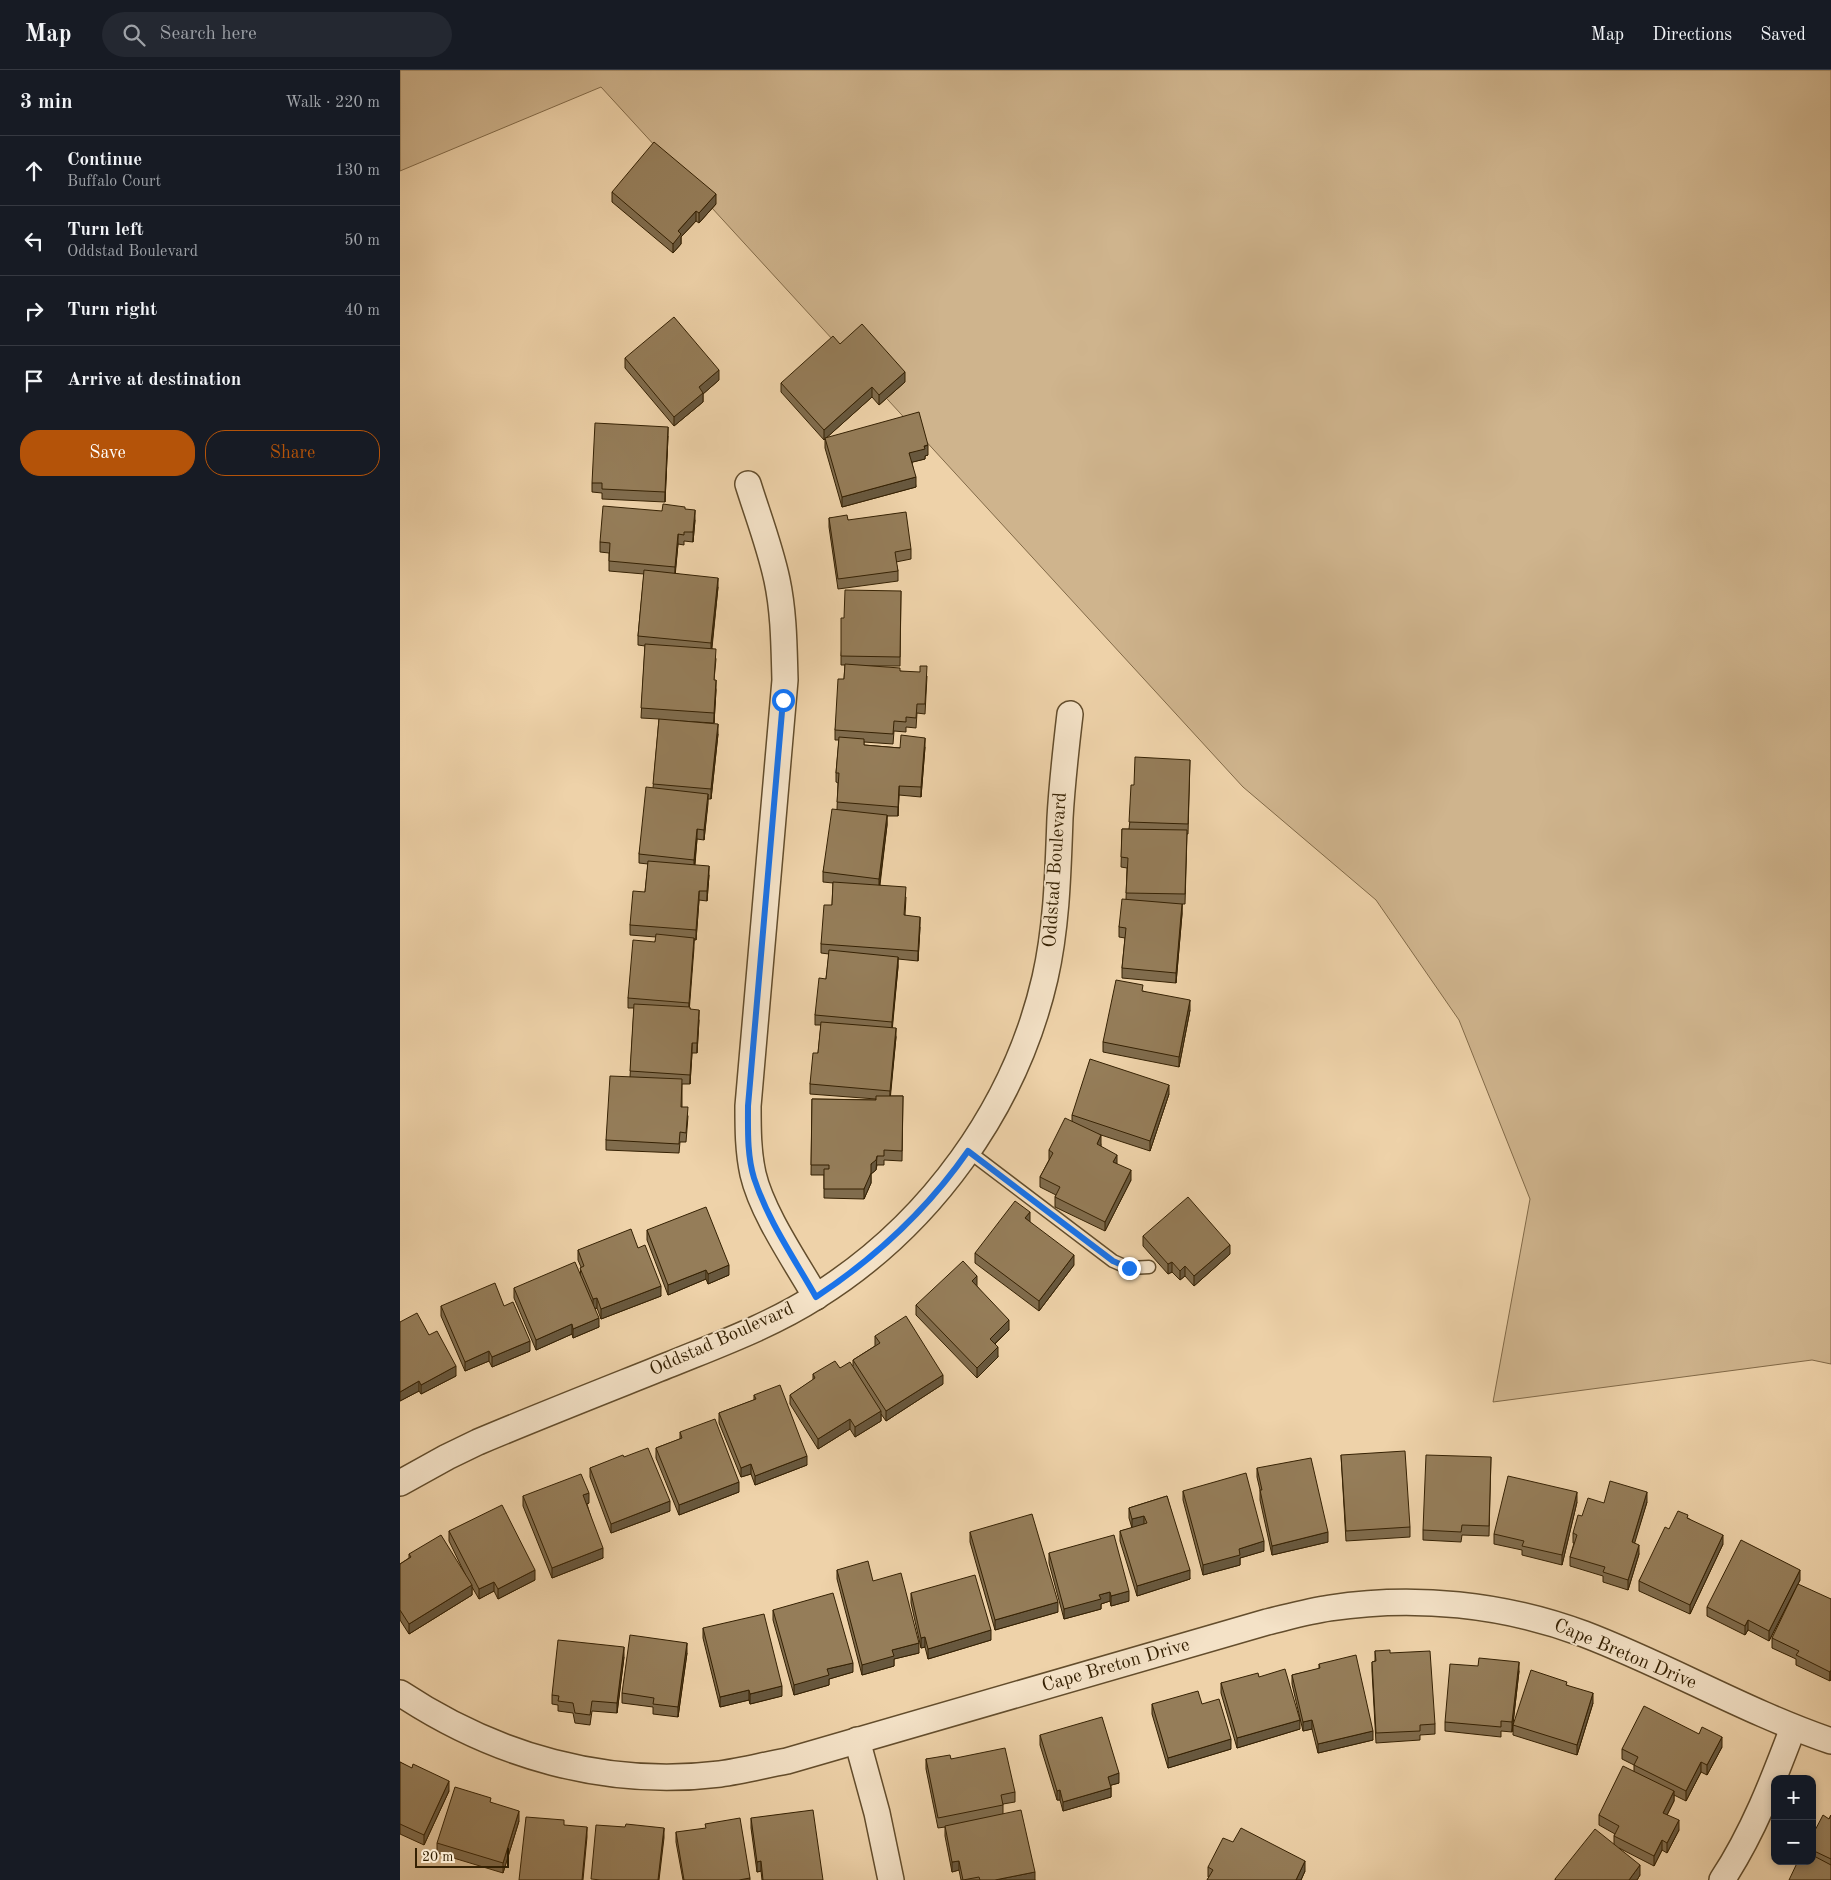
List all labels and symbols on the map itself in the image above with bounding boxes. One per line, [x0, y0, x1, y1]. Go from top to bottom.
route start [772, 689, 795, 712]
street label: Oddstad Boulevard [1041, 792, 1071, 948]
route end [1118, 1257, 1141, 1280]
street label: Oddstad Boulevard [647, 1300, 797, 1380]
street label: Cape Breton Drive [1551, 1616, 1699, 1694]
street label: Cape Breton Drive [1040, 1636, 1192, 1696]
scale bar [415, 1845, 509, 1868]

